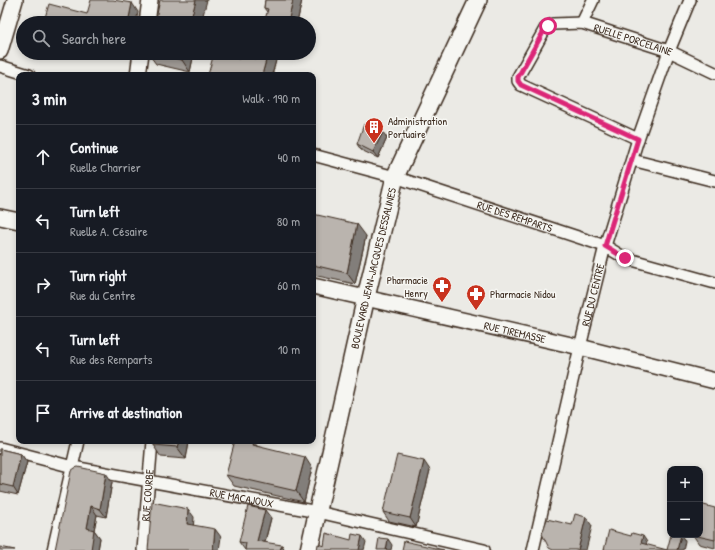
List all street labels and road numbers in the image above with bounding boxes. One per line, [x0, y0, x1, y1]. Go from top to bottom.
street label: RUELLE PORCELAINE [592, 20, 675, 59]
street label: BOULEVARD JEAN-JACQUES DESSALINES [348, 186, 399, 350]
street label: RUE DES REMPARTS [475, 197, 554, 235]
street label: RUE DU CENTRE [578, 262, 607, 328]
street label: RUE TIREMASSE [483, 318, 547, 346]
street label: RUE COURBE [138, 469, 157, 522]
street label: RUE MACAJOUX [209, 485, 275, 511]

